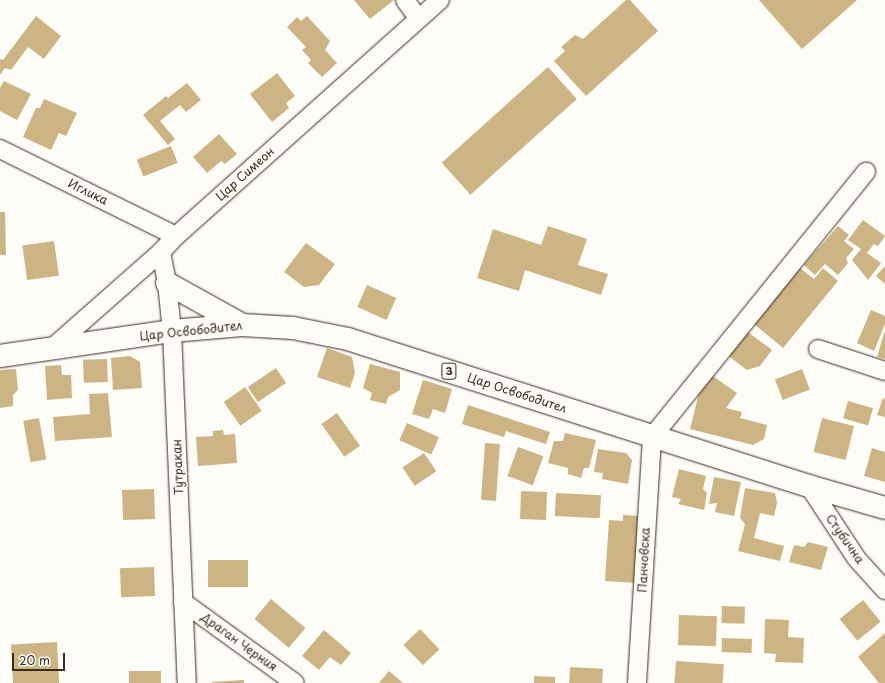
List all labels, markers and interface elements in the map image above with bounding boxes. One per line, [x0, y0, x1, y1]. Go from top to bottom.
street label: Цар Симеон [213, 144, 277, 204]
street label: Иглика [66, 176, 110, 208]
street label: Цар Освободител [138, 318, 244, 344]
road number: 3 [441, 362, 457, 380]
street label: Цар Освободител [465, 370, 569, 416]
street label: Тутракан [170, 439, 186, 495]
street label: Стубична [823, 511, 867, 567]
street label: Панчовска [635, 527, 653, 593]
street label: Драган Черния [198, 610, 280, 674]
scale bar [14, 645, 67, 671]
text: 20 m [19, 651, 50, 669]

